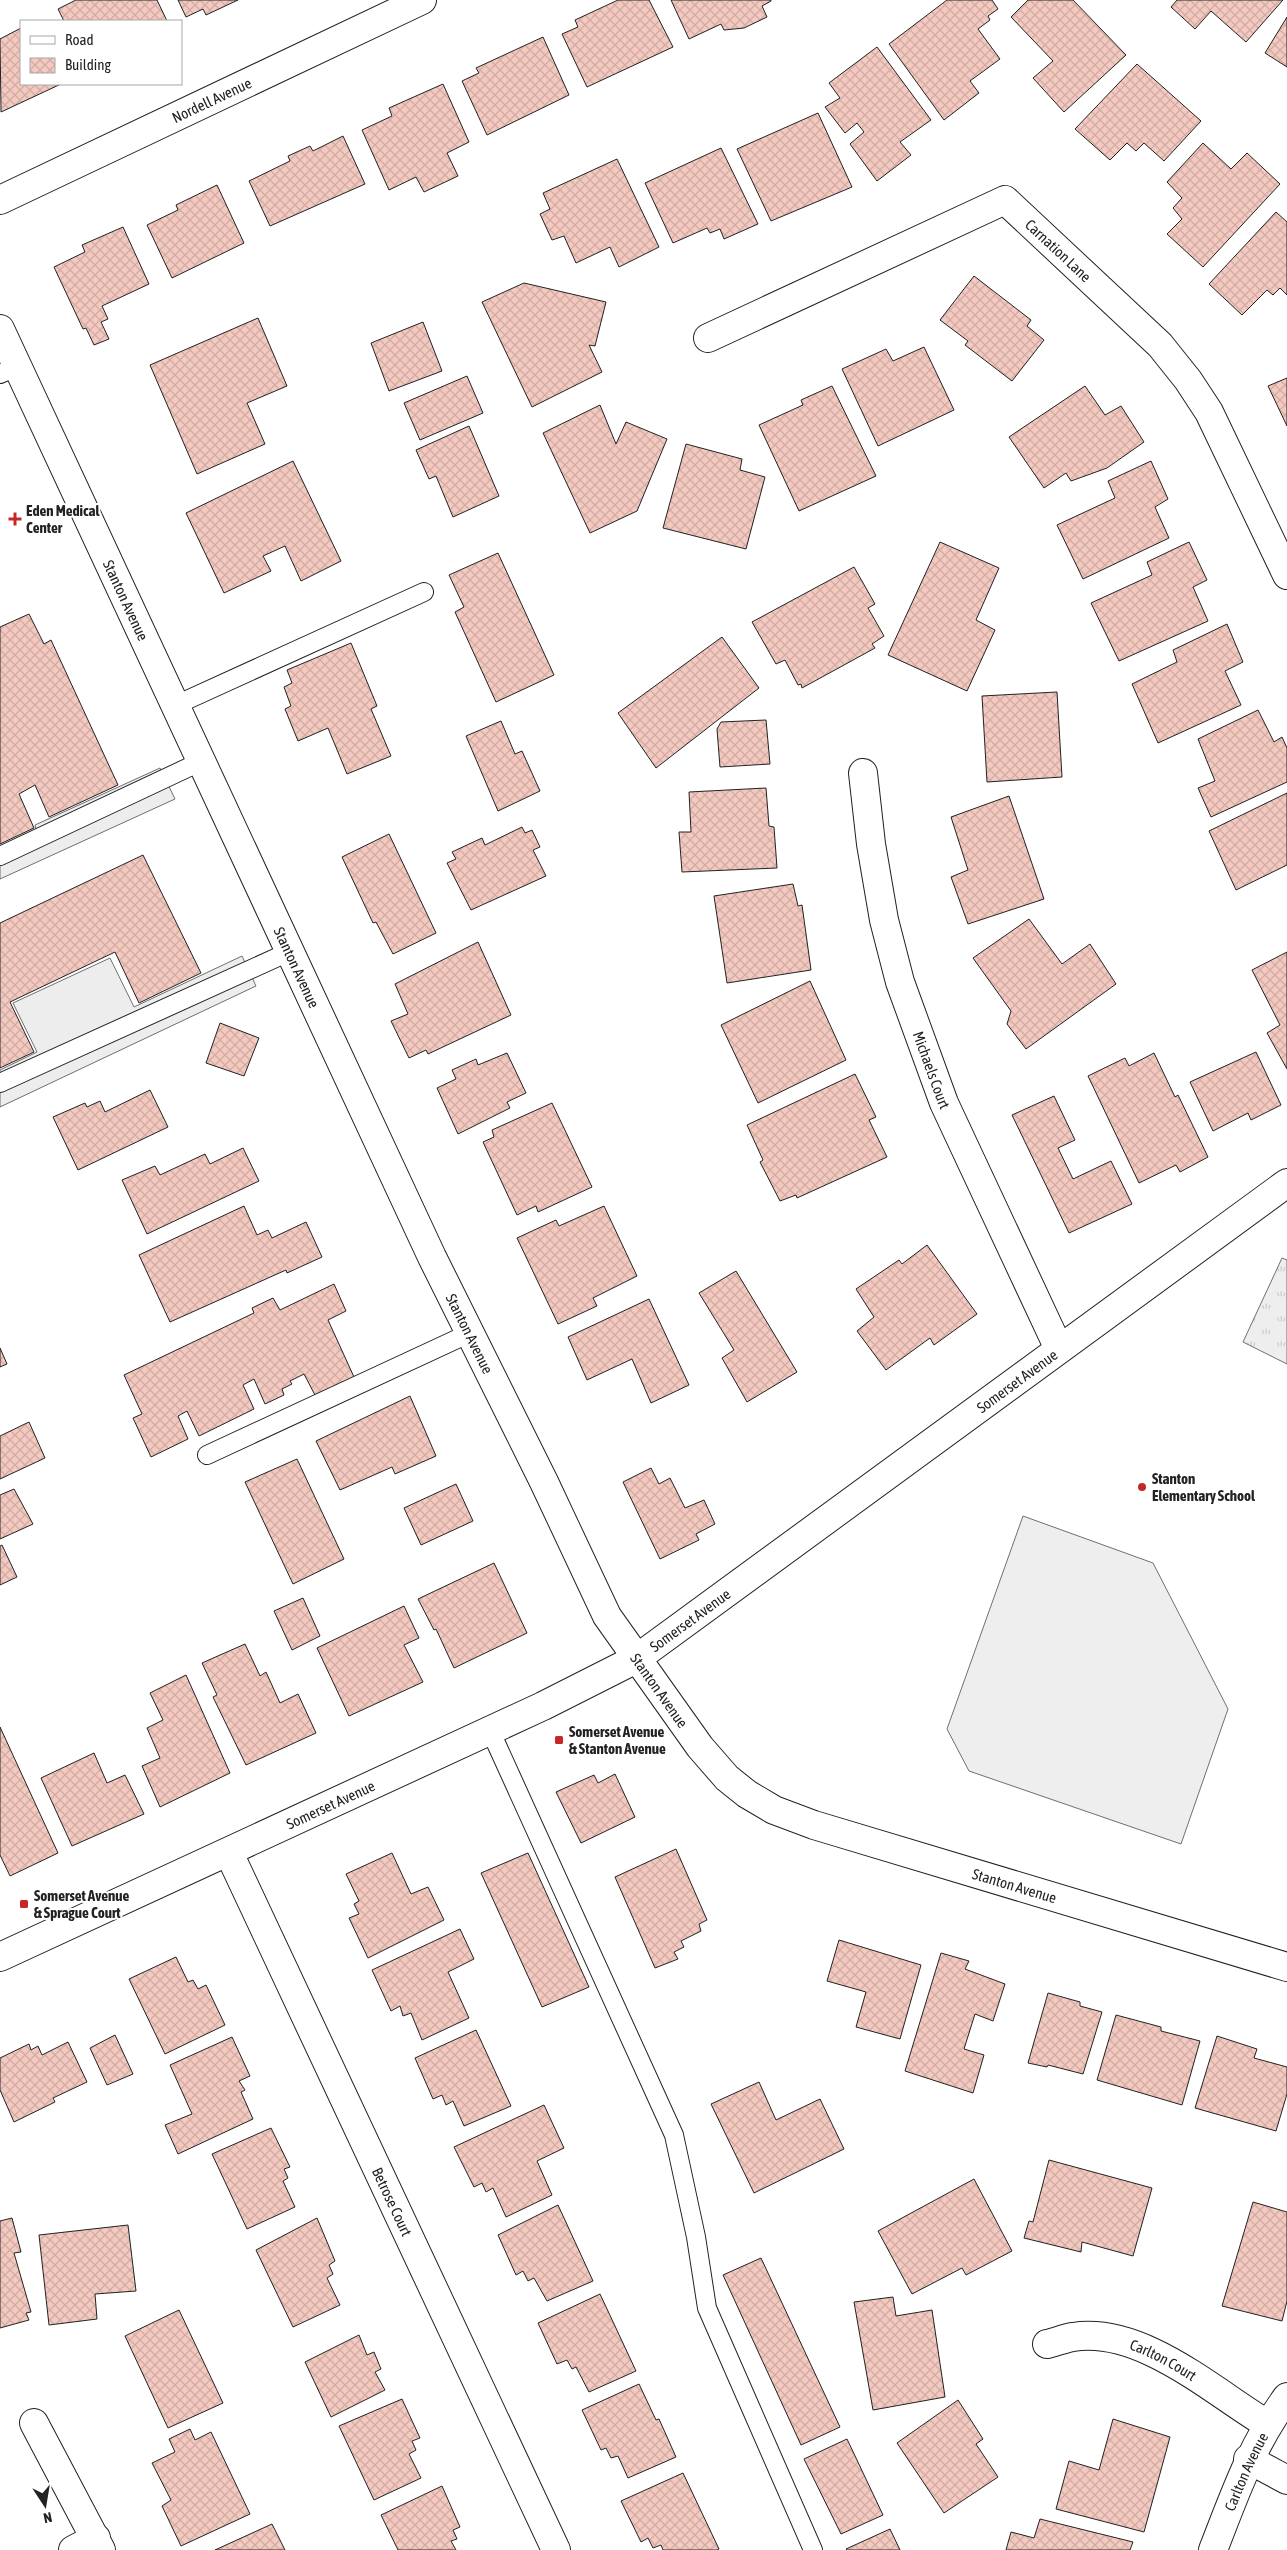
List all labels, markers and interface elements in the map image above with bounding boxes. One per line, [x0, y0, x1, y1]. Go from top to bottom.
legend [20, 20, 182, 85]
text: Road [65, 31, 94, 48]
text: Building [65, 56, 111, 73]
street label: Nordell Avenue [169, 74, 254, 126]
street label: Carnation Lane [1022, 215, 1095, 285]
place label: Eden Medical Center [26, 502, 101, 536]
marker: Eden Medical Center [8, 512, 22, 526]
street label: Stanton Avenue [100, 557, 152, 643]
street label: Stanton Avenue [271, 924, 323, 1010]
street label: Michaels Court [910, 1029, 954, 1111]
street label: Stanton Avenue [443, 1291, 497, 1376]
street label: Somerset Avenue [973, 1345, 1060, 1416]
place label: Stanton Elementary School [1152, 1470, 1256, 1504]
marker: Stanton Elementary School [1136, 1481, 1148, 1493]
street label: Somerset Avenue [646, 1585, 733, 1655]
street label: Stanton Avenue [628, 1650, 692, 1731]
place label: Somerset Avenue & Stanton Avenue [569, 1723, 666, 1757]
marker: Somerset Avenue & Stanton Avenue [553, 1734, 565, 1746]
street label: Somerset Avenue [284, 1776, 377, 1832]
street label: Stanton Avenue [971, 1865, 1059, 1906]
place label: Somerset Avenue & Sprague Court [34, 1887, 130, 1921]
marker: Somerset Avenue & Sprague Court [18, 1898, 30, 1910]
street label: Betrose Court [369, 2165, 416, 2238]
street label: Carlton Court [1128, 2335, 1200, 2384]
street label: Carlton Avenue [1221, 2429, 1271, 2513]
north arrow [20, 2480, 70, 2530]
text: N [42, 2509, 53, 2526]

